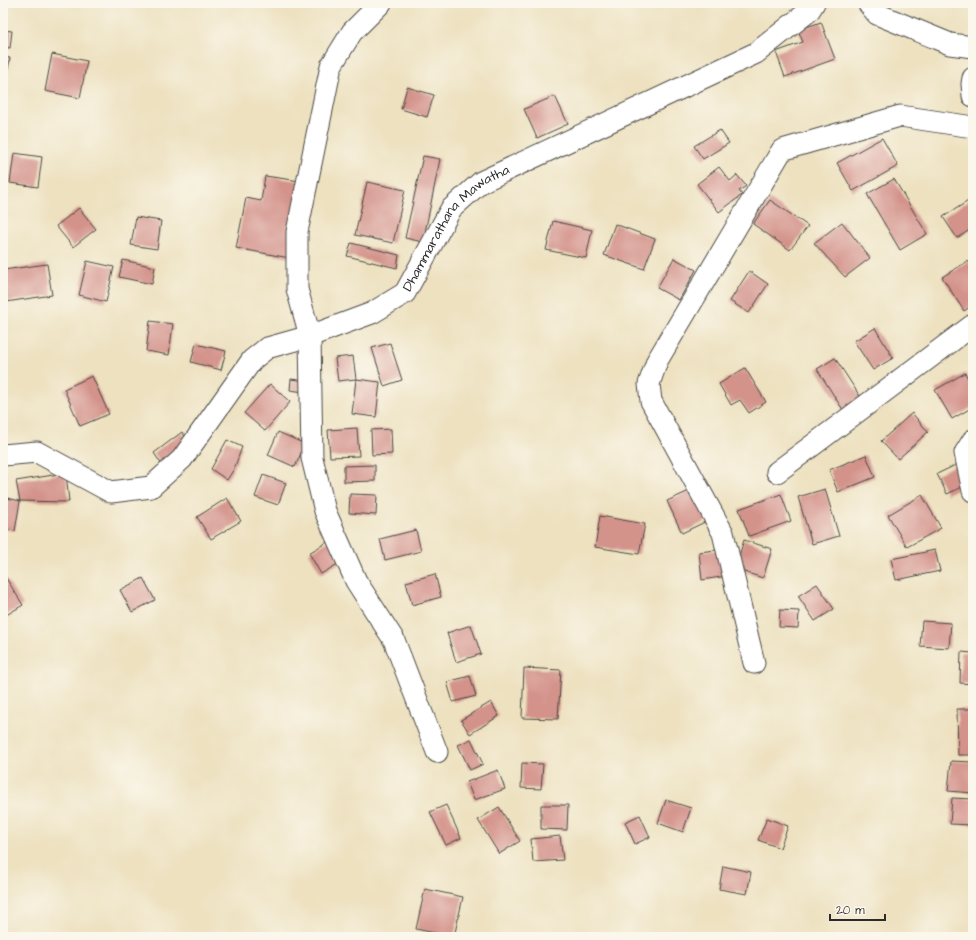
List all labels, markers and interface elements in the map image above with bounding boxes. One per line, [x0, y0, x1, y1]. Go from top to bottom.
street label: Dhammarathana Mawatha [398, 160, 513, 295]
scale bar [830, 896, 885, 922]
text: 20 m [836, 902, 865, 919]

